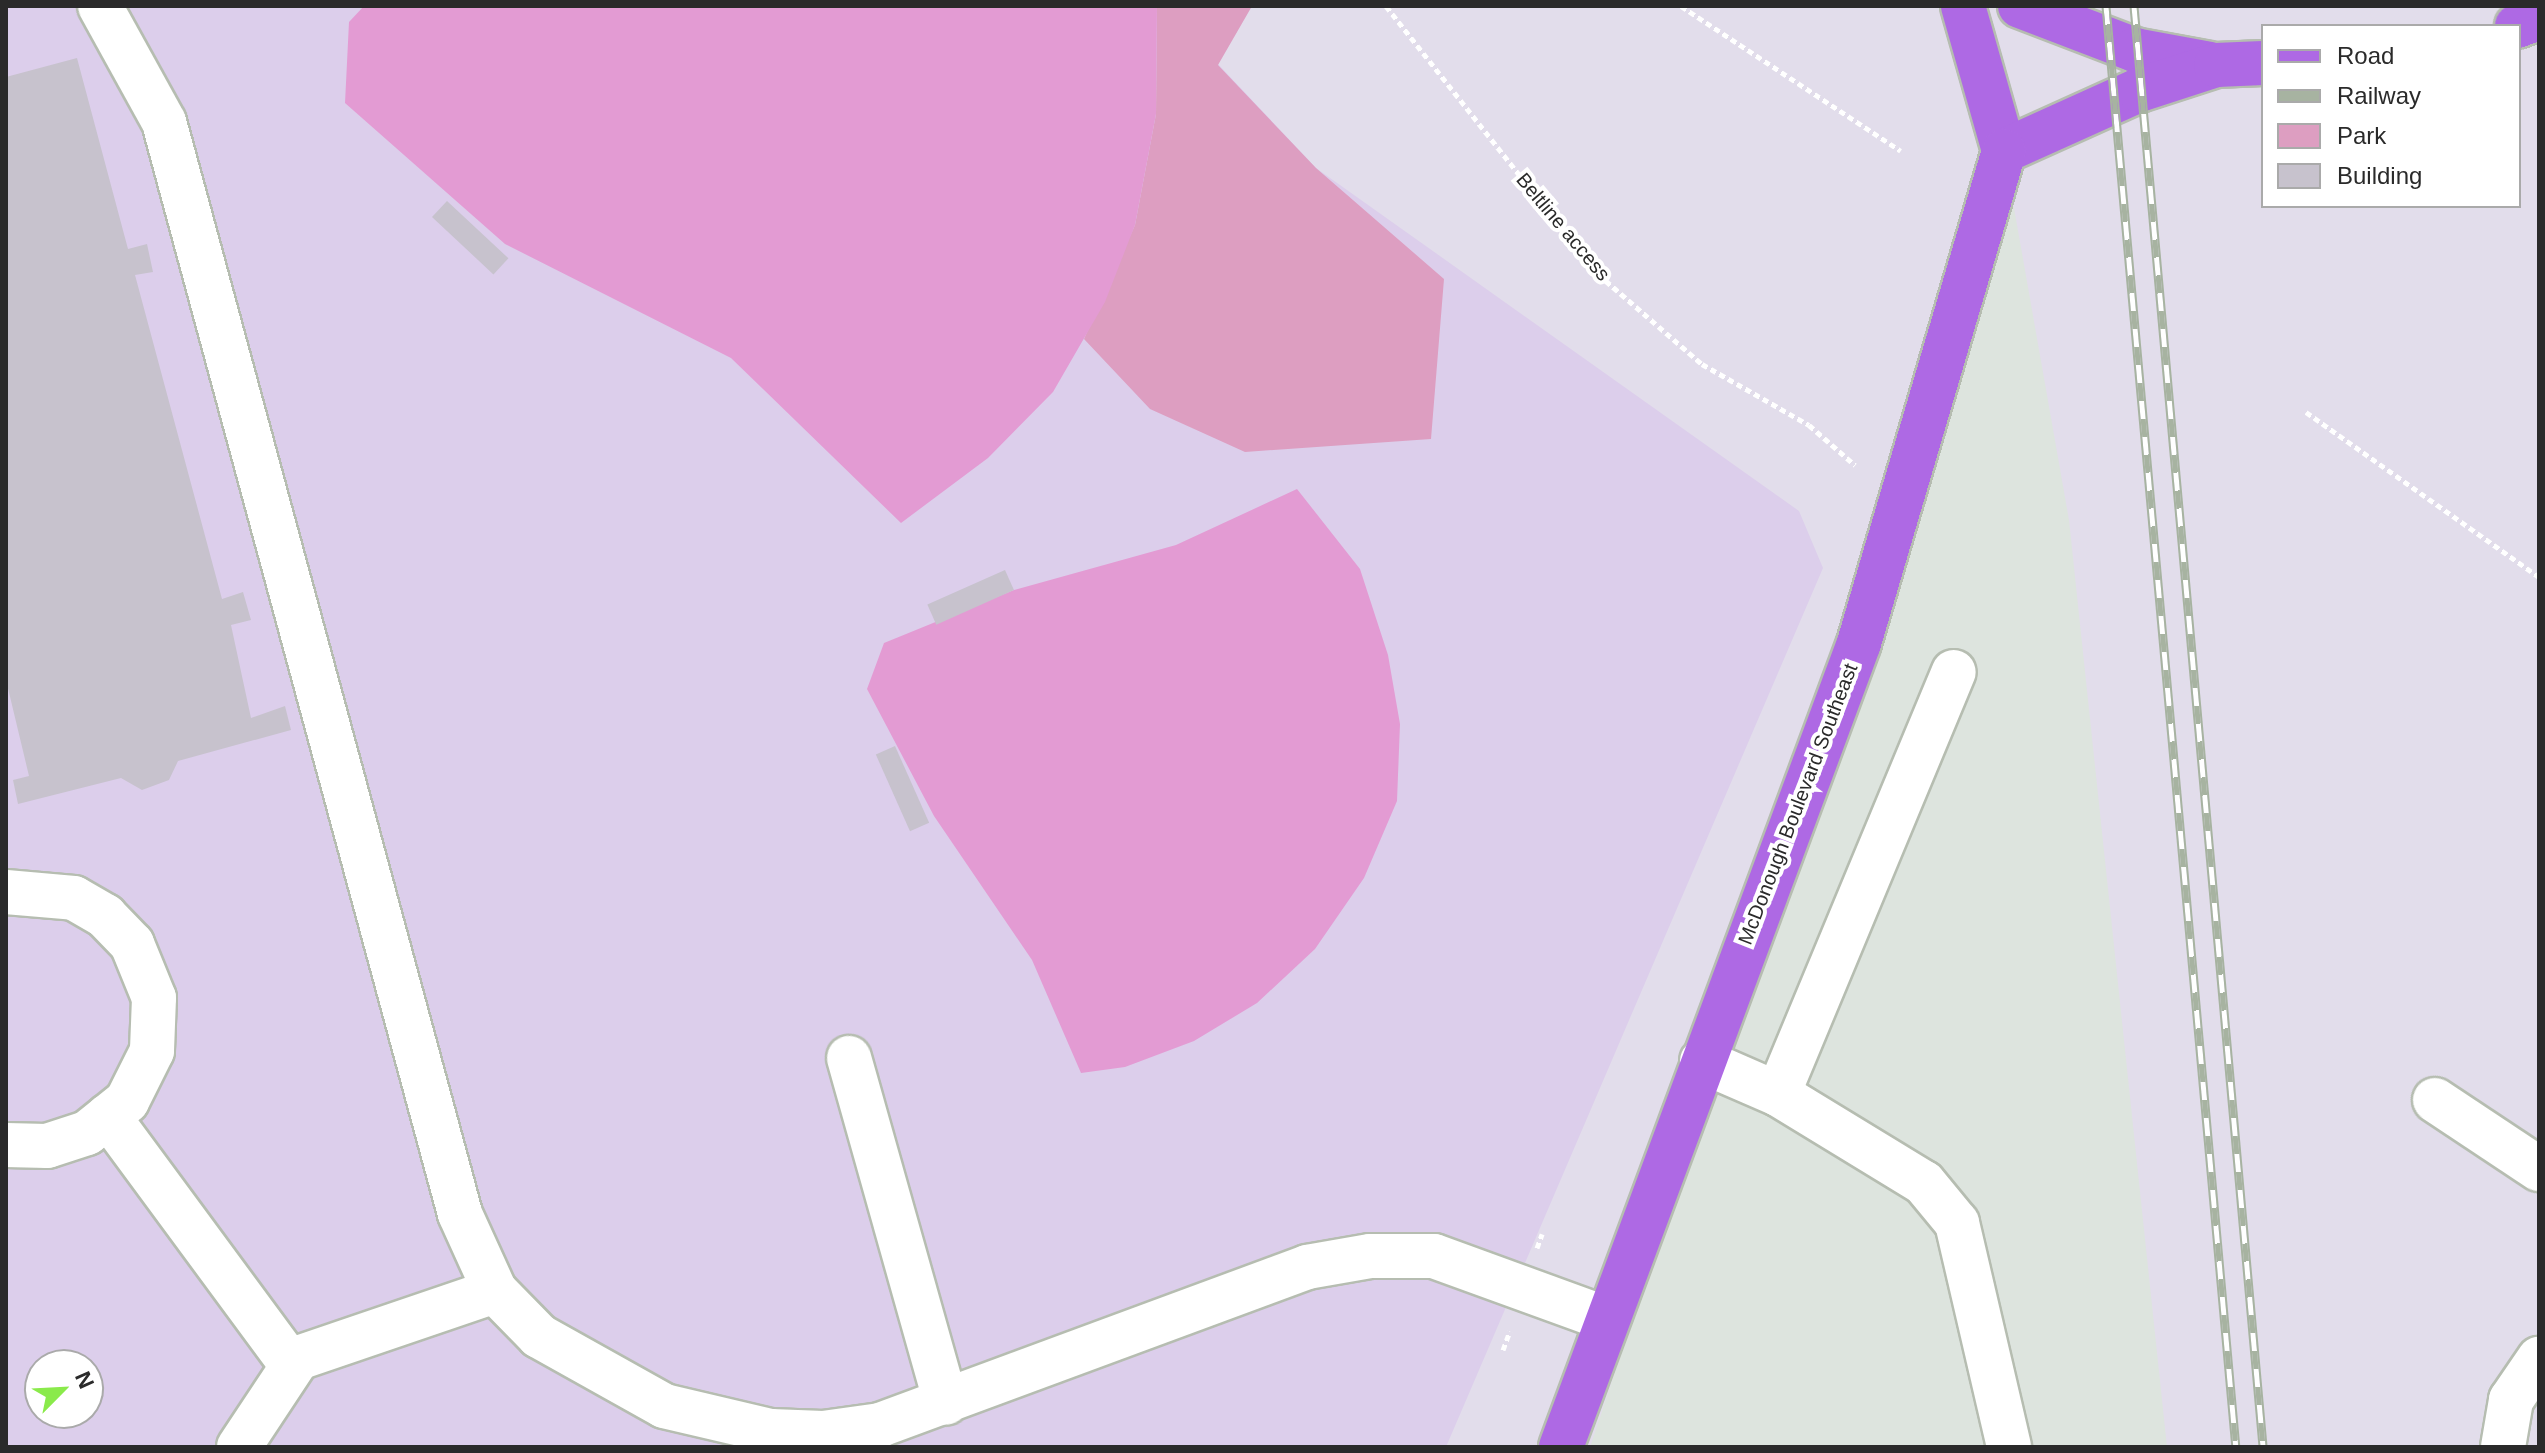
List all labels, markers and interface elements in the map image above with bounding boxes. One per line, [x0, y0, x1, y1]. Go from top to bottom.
legend [2261, 24, 2521, 208]
text: Road [2337, 42, 2394, 69]
text: Railway [2337, 82, 2421, 109]
text: Park [2337, 122, 2386, 149]
text: Building [2337, 162, 2422, 189]
street label: Beltline access [1511, 168, 1615, 286]
street label: McDonough Boulevard Southeast [1733, 660, 1863, 948]
north arrow [24, 1349, 104, 1429]
text: N [70, 1367, 99, 1392]

